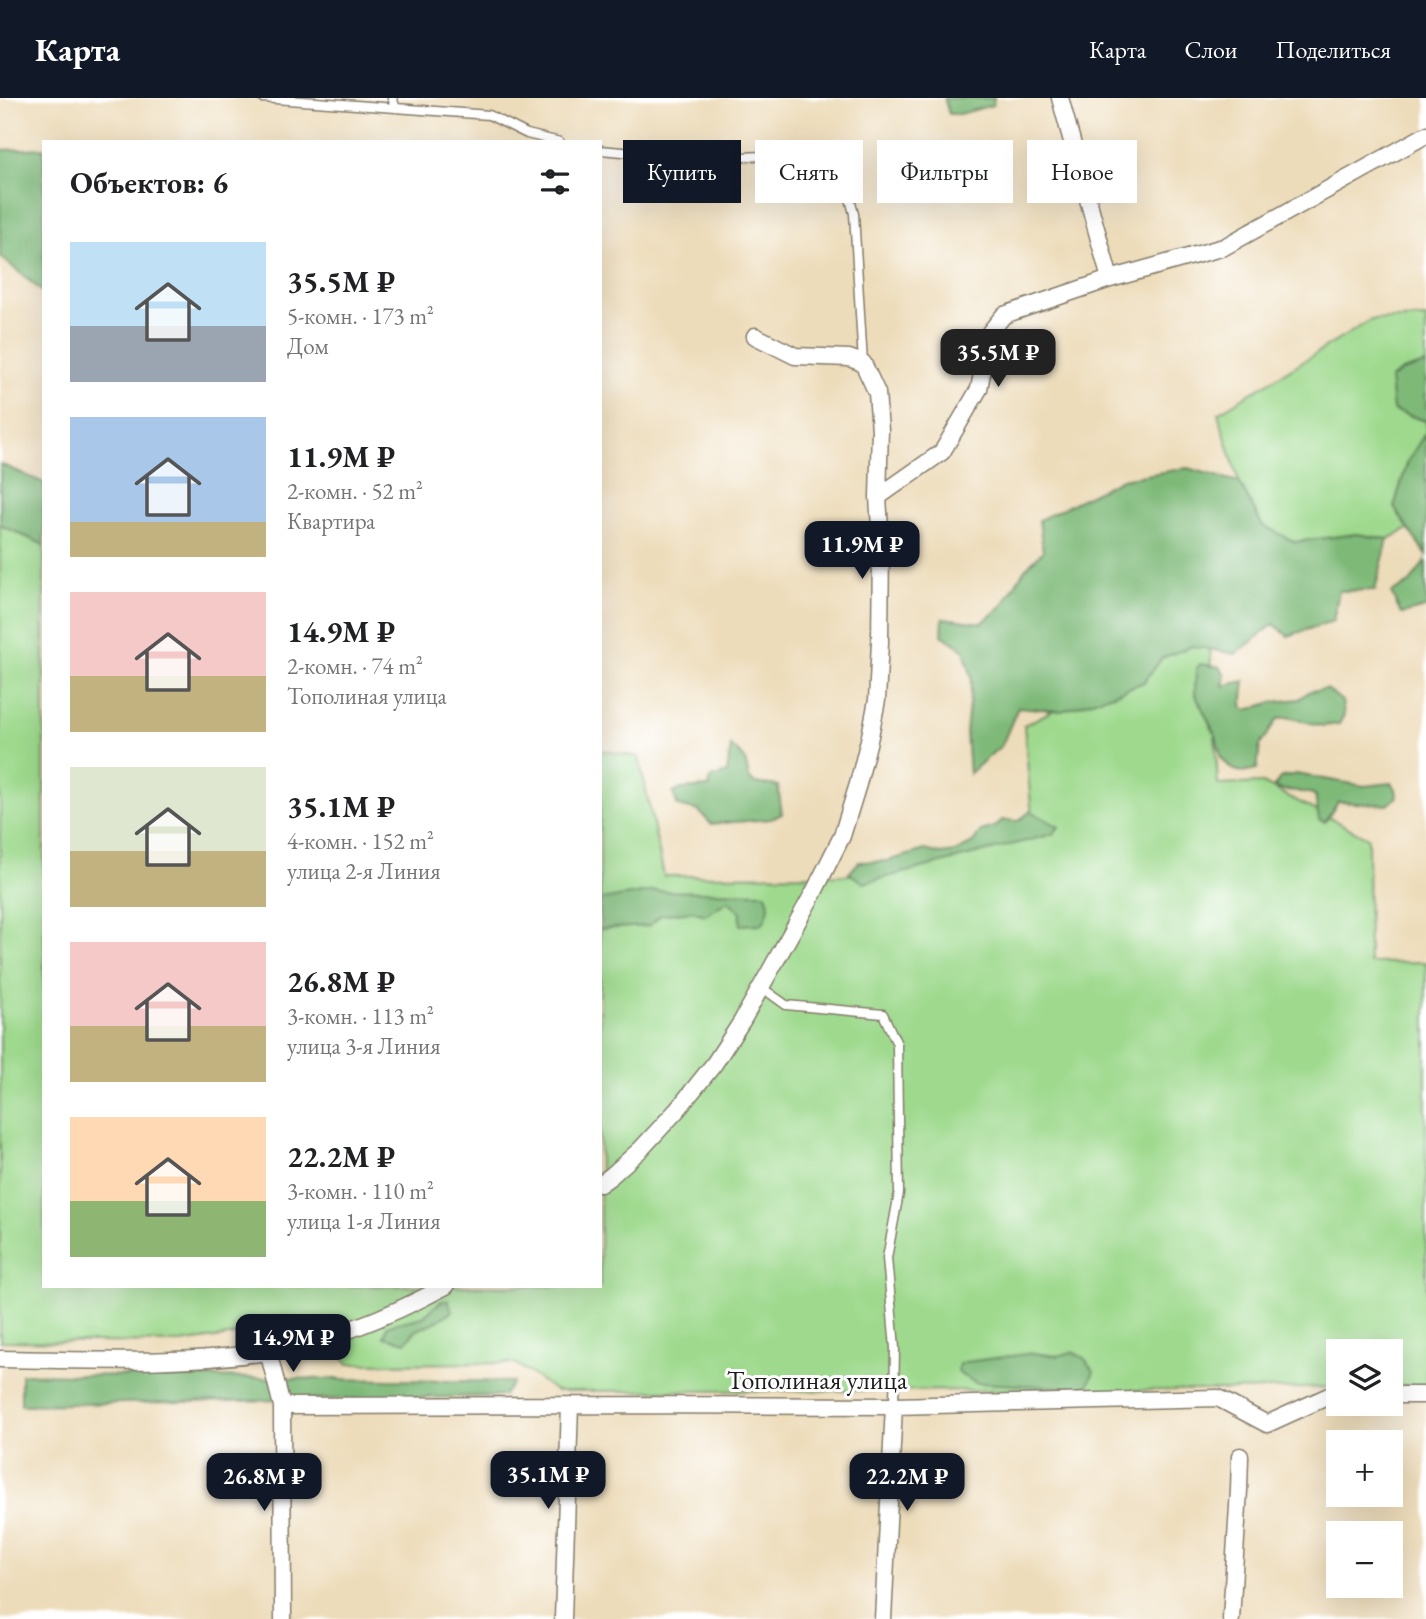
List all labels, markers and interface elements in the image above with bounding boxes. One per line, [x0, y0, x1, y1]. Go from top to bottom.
text: Карта [35, 28, 120, 71]
text: Карта [1089, 34, 1146, 65]
text: Слои [1184, 34, 1238, 65]
text: Поделиться [1276, 34, 1391, 65]
chip: Купить [623, 140, 741, 203]
chip: Снять [755, 140, 863, 203]
chip: Фильтры [877, 140, 1013, 203]
chip: Новое [1027, 140, 1137, 203]
text: Объектов: 6 [70, 163, 228, 202]
icon: filters [536, 163, 574, 201]
text: 35.5M ₽ [287, 262, 395, 301]
icon: home [126, 270, 210, 354]
text: 5-комн. · 173 m² [287, 301, 434, 331]
pin: 35.5M ₽ [933, 330, 1063, 389]
text: Дом [287, 331, 329, 361]
text: 35.5M ₽ [957, 337, 1039, 367]
text: 11.9M ₽ [287, 437, 395, 476]
icon: home [126, 445, 210, 529]
text: 2-комн. · 52 m² [287, 476, 423, 506]
text: Квартира [287, 506, 375, 536]
pin: 11.9M ₽ [797, 522, 927, 581]
text: 11.9M ₽ [821, 529, 903, 559]
text: 14.9M ₽ [287, 612, 395, 651]
icon: home [126, 620, 210, 704]
text: 2-комн. · 74 m² [287, 651, 423, 681]
text: Тополиная улица [287, 681, 447, 711]
text: 35.1M ₽ [287, 787, 395, 826]
icon: home [126, 795, 210, 879]
text: 4-комн. · 152 m² [287, 826, 434, 856]
text: улица 2-я Линия [287, 856, 440, 886]
text: 26.8M ₽ [287, 962, 395, 1001]
icon: home [126, 970, 210, 1054]
text: 3-комн. · 113 m² [287, 1001, 434, 1031]
text: улица 3-я Линия [287, 1031, 440, 1061]
text: 22.2M ₽ [287, 1137, 395, 1176]
icon: home [126, 1145, 210, 1229]
text: 3-комн. · 110 m² [287, 1176, 434, 1206]
text: улица 1-я Линия [287, 1206, 440, 1236]
pin: 14.9M ₽ [228, 1314, 358, 1374]
text: 14.9M ₽ [252, 1322, 334, 1352]
map controls [1326, 1339, 1403, 1598]
button: layers [1326, 1339, 1403, 1416]
street label: Тополиная улица [727, 1363, 908, 1397]
button: + [1326, 1430, 1403, 1507]
pin: 35.1M ₽ [483, 1452, 613, 1511]
pin: 26.8M ₽ [199, 1454, 329, 1513]
pin: 22.2M ₽ [842, 1454, 972, 1513]
text: 35.1M ₽ [507, 1459, 589, 1489]
text: 26.8M ₽ [223, 1461, 305, 1491]
text: 22.2M ₽ [866, 1461, 948, 1491]
button: − [1326, 1521, 1403, 1598]

